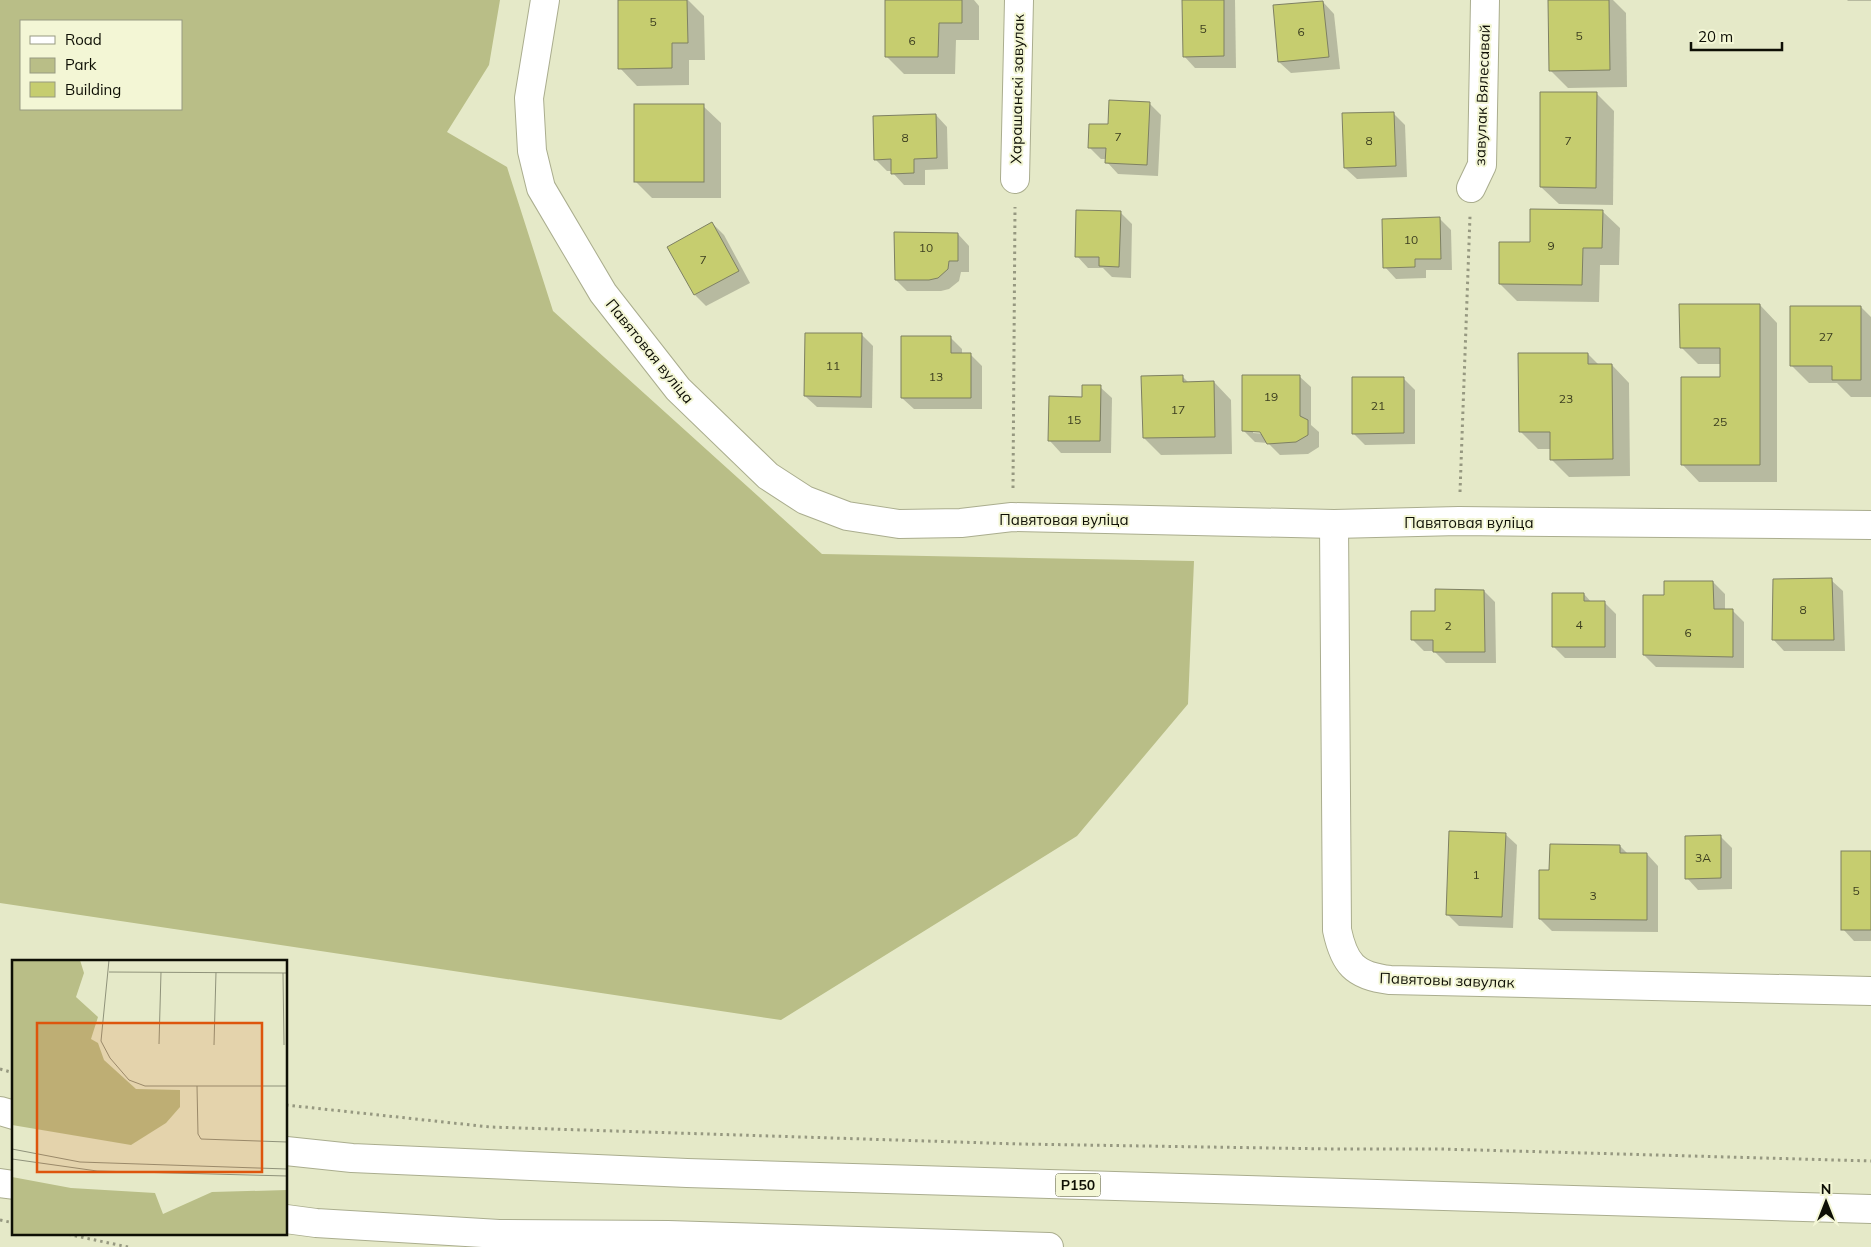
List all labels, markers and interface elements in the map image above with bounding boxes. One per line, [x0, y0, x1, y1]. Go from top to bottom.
street label: Харашанскі завулак [1006, 13, 1028, 164]
house number: 5 [649, 14, 657, 29]
legend [20, 20, 182, 110]
scale bar [1691, 20, 1782, 52]
house number: 5 [1199, 21, 1207, 36]
house number: 6 [1297, 24, 1305, 39]
street label: завулак Вялесавай [1470, 24, 1494, 166]
text: 20 m [1698, 27, 1733, 46]
house number: 5 [1575, 28, 1583, 43]
text: Road [65, 30, 102, 49]
house number: 6 [908, 33, 916, 48]
text: Park [65, 55, 97, 74]
text: Building [65, 80, 121, 99]
house number: 7 [1114, 129, 1122, 144]
house number: 8 [901, 130, 909, 145]
house number: 8 [1365, 133, 1373, 148]
house number: 7 [1564, 133, 1572, 148]
house number: 10 [1404, 232, 1418, 247]
house number: 9 [1547, 238, 1555, 253]
house number: 10 [919, 240, 933, 255]
house number: 7 [699, 252, 707, 267]
street label: Павятовая вуліца [602, 295, 698, 407]
house number: 27 [1819, 329, 1833, 344]
house number: 11 [826, 358, 840, 373]
house number: 13 [929, 369, 943, 384]
house number: 19 [1264, 389, 1278, 404]
house number: 23 [1559, 391, 1573, 406]
house number: 21 [1371, 398, 1385, 413]
house number: 17 [1171, 402, 1185, 417]
house number: 15 [1067, 412, 1081, 427]
house number: 25 [1713, 414, 1727, 429]
street label: Павятовая вуліца [999, 510, 1129, 529]
street label: Павятовая вуліца [1404, 513, 1534, 532]
house number: 8 [1799, 602, 1807, 617]
house number: 4 [1575, 617, 1583, 632]
house number: 2 [1444, 618, 1452, 633]
house number: 6 [1684, 625, 1692, 640]
house number: 3А [1695, 850, 1711, 865]
house number: 1 [1472, 867, 1480, 882]
house number: 5 [1852, 883, 1860, 898]
house number: 3 [1589, 888, 1597, 903]
inset map [12, 960, 288, 1234]
street label: Павятовы завулак [1379, 968, 1516, 992]
road number: Р150 [1056, 1174, 1100, 1196]
north arrow [1801, 1177, 1851, 1227]
text: N [1821, 1180, 1831, 1198]

